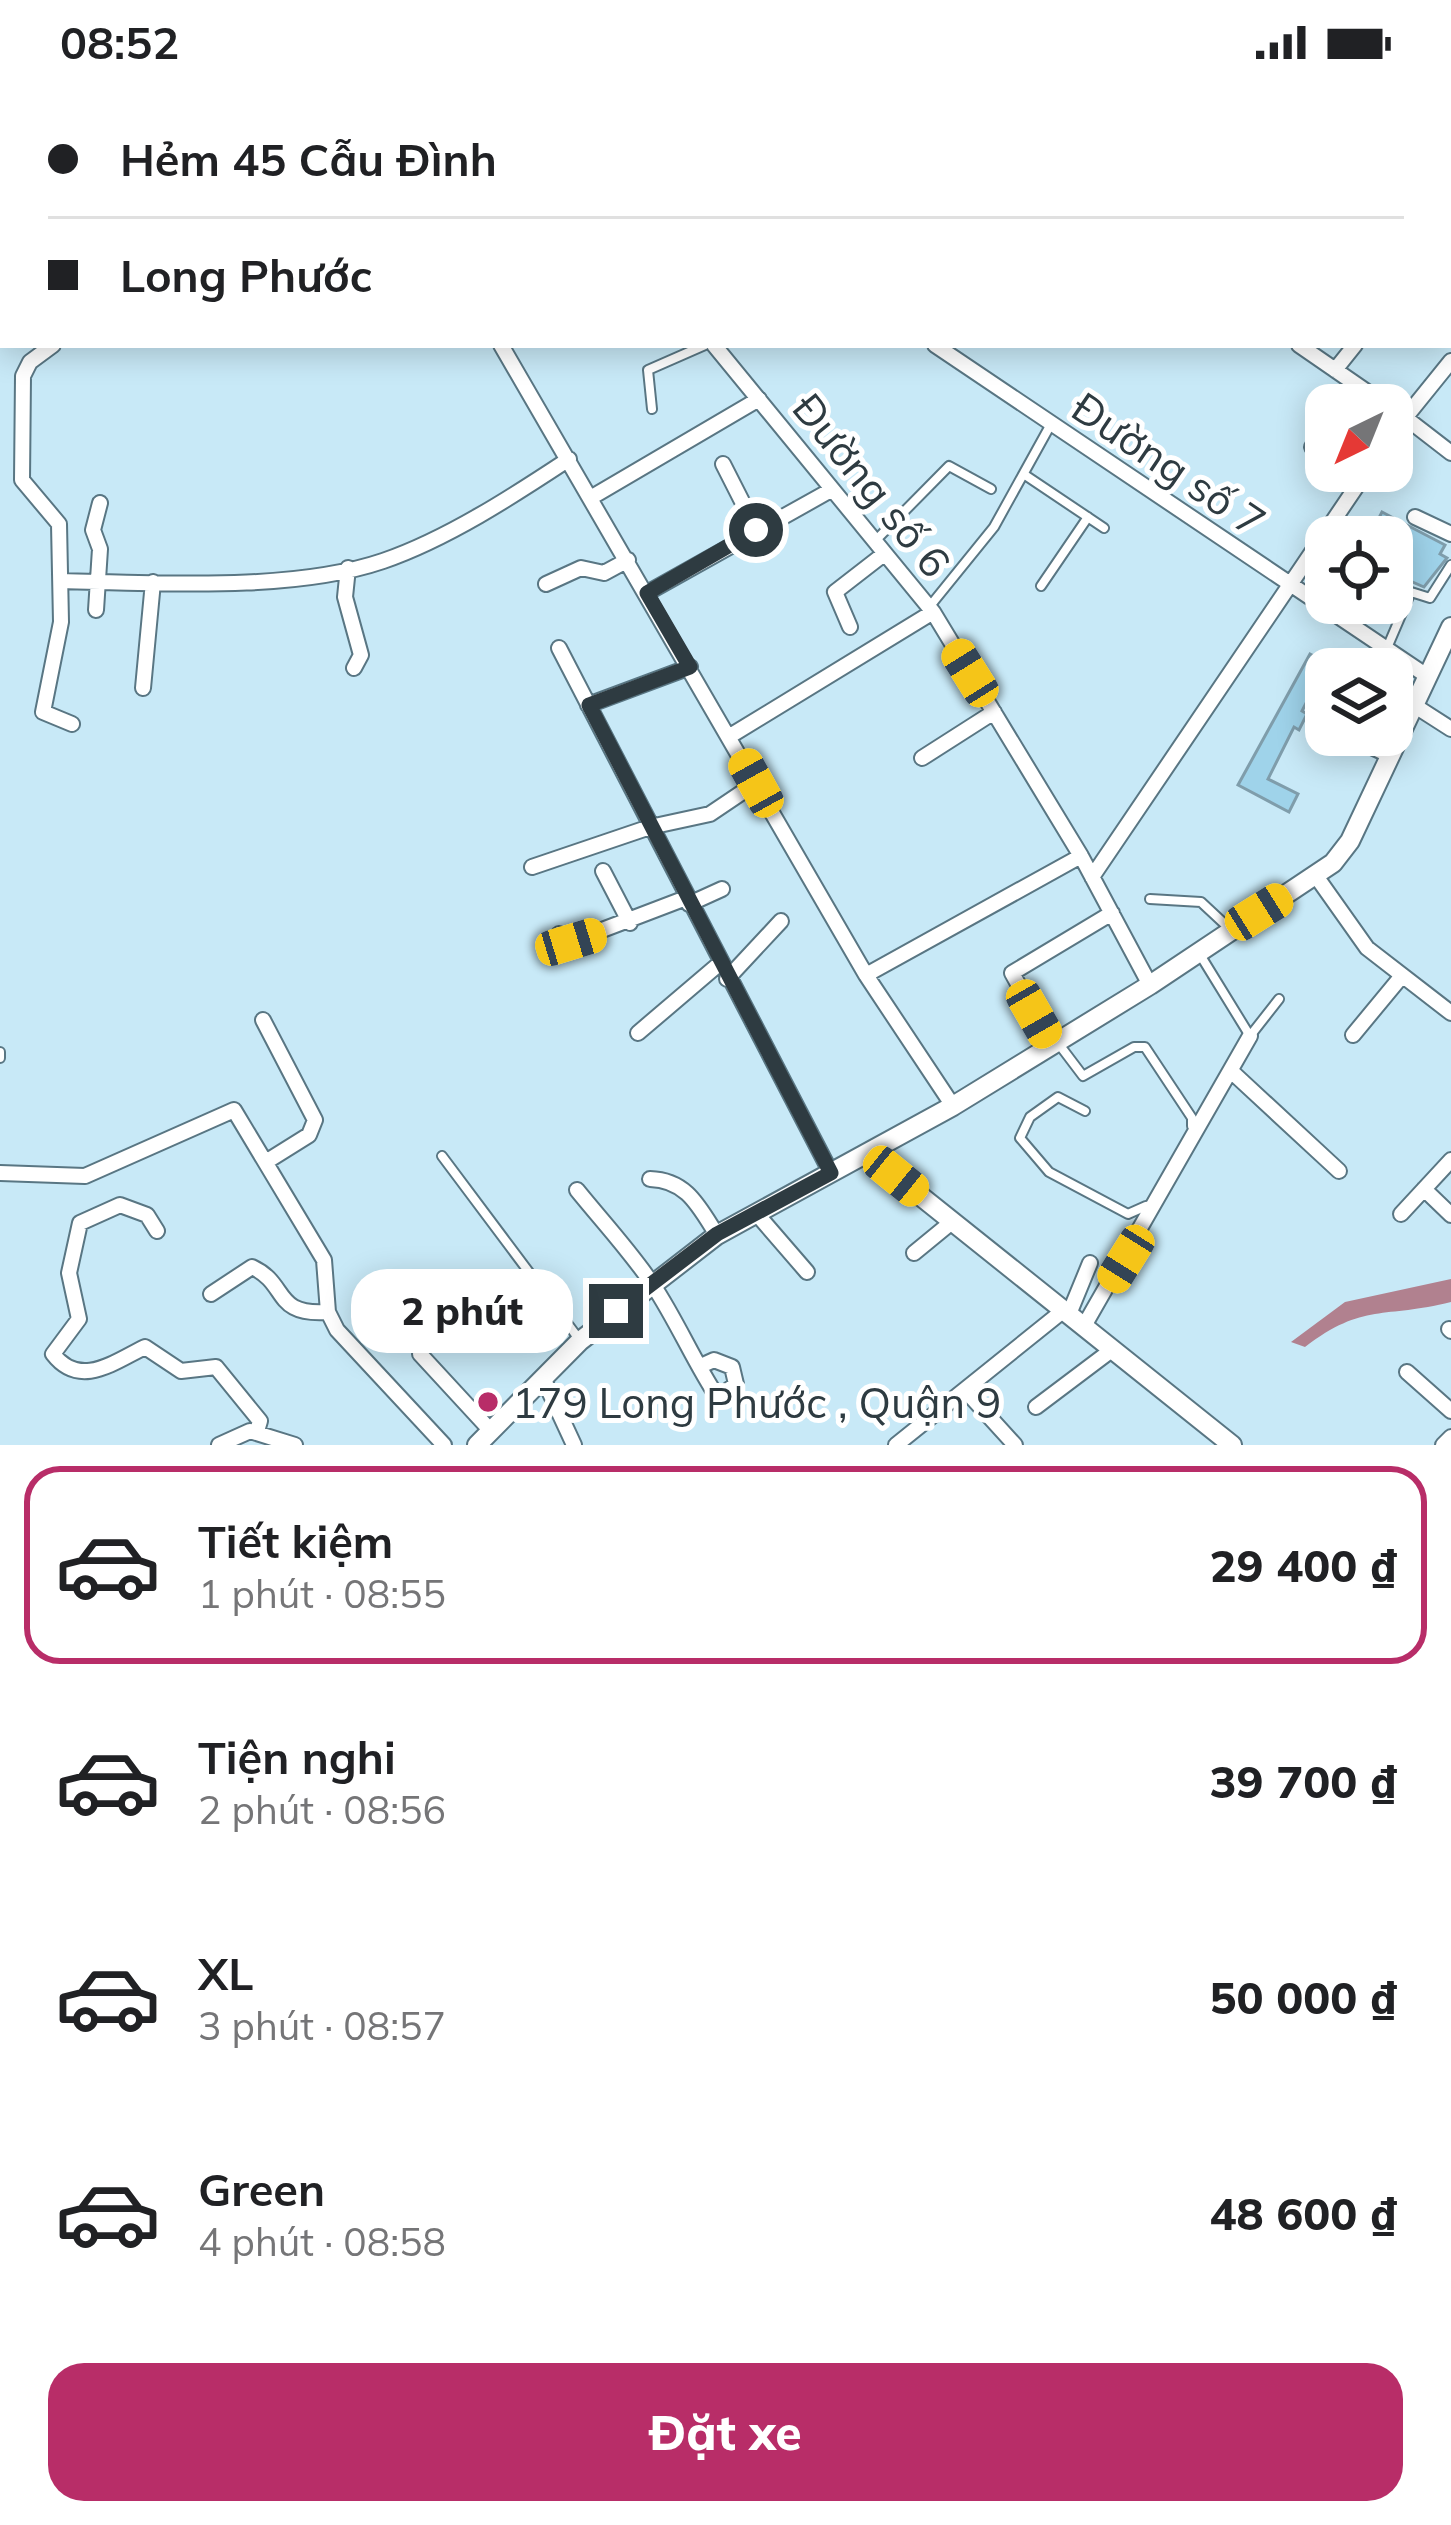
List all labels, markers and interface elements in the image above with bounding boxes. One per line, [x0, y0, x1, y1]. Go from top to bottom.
text: 08:52 [60, 14, 179, 70]
text: Hẻm 45 Cẫu Đình [120, 131, 497, 187]
text: Long Phước [120, 247, 372, 303]
street label: Đường số 7 [1062, 380, 1276, 548]
street label: Đường số 6 [782, 382, 962, 588]
north arrow [1305, 384, 1413, 492]
map controls [1305, 384, 1413, 756]
route start [729, 503, 783, 557]
button: locate [1305, 516, 1413, 624]
car [936, 633, 1004, 713]
button: layers [1305, 648, 1413, 756]
car [723, 743, 789, 823]
car [1219, 878, 1299, 946]
car [531, 914, 611, 970]
car [1000, 974, 1068, 1054]
car [857, 1139, 935, 1213]
car [1092, 1219, 1160, 1299]
callout: 2 phút [352, 1269, 574, 1353]
route end [589, 1284, 643, 1338]
text: 2 phút [401, 1286, 523, 1335]
place label: 179 Long Phước , Quận 9 [512, 1376, 1001, 1429]
marker: 179 Long Phước , Quận 9 [475, 1389, 501, 1415]
icon: car [54, 1511, 162, 1619]
text: Tiết kiệm [198, 1513, 393, 1569]
text: 29 400 ₫ [1210, 1537, 1397, 1593]
text: 1 phút · 08:55 [198, 1569, 446, 1618]
icon: car [54, 1727, 162, 1835]
text: Tiện nghi [198, 1729, 396, 1785]
text: 39 700 ₫ [1210, 1753, 1397, 1809]
text: 2 phút · 08:56 [198, 1785, 446, 1834]
icon: car [54, 1943, 162, 2051]
text: XL [198, 1945, 253, 2001]
text: 50 000 ₫ [1210, 1969, 1397, 2025]
text: 3 phút · 08:57 [198, 2001, 446, 2050]
icon: car [54, 2159, 162, 2267]
text: Green [198, 2161, 325, 2217]
text: 48 600 ₫ [1210, 2185, 1397, 2241]
text: 4 phút · 08:58 [198, 2217, 446, 2266]
button: Đặt xe [48, 2363, 1403, 2501]

